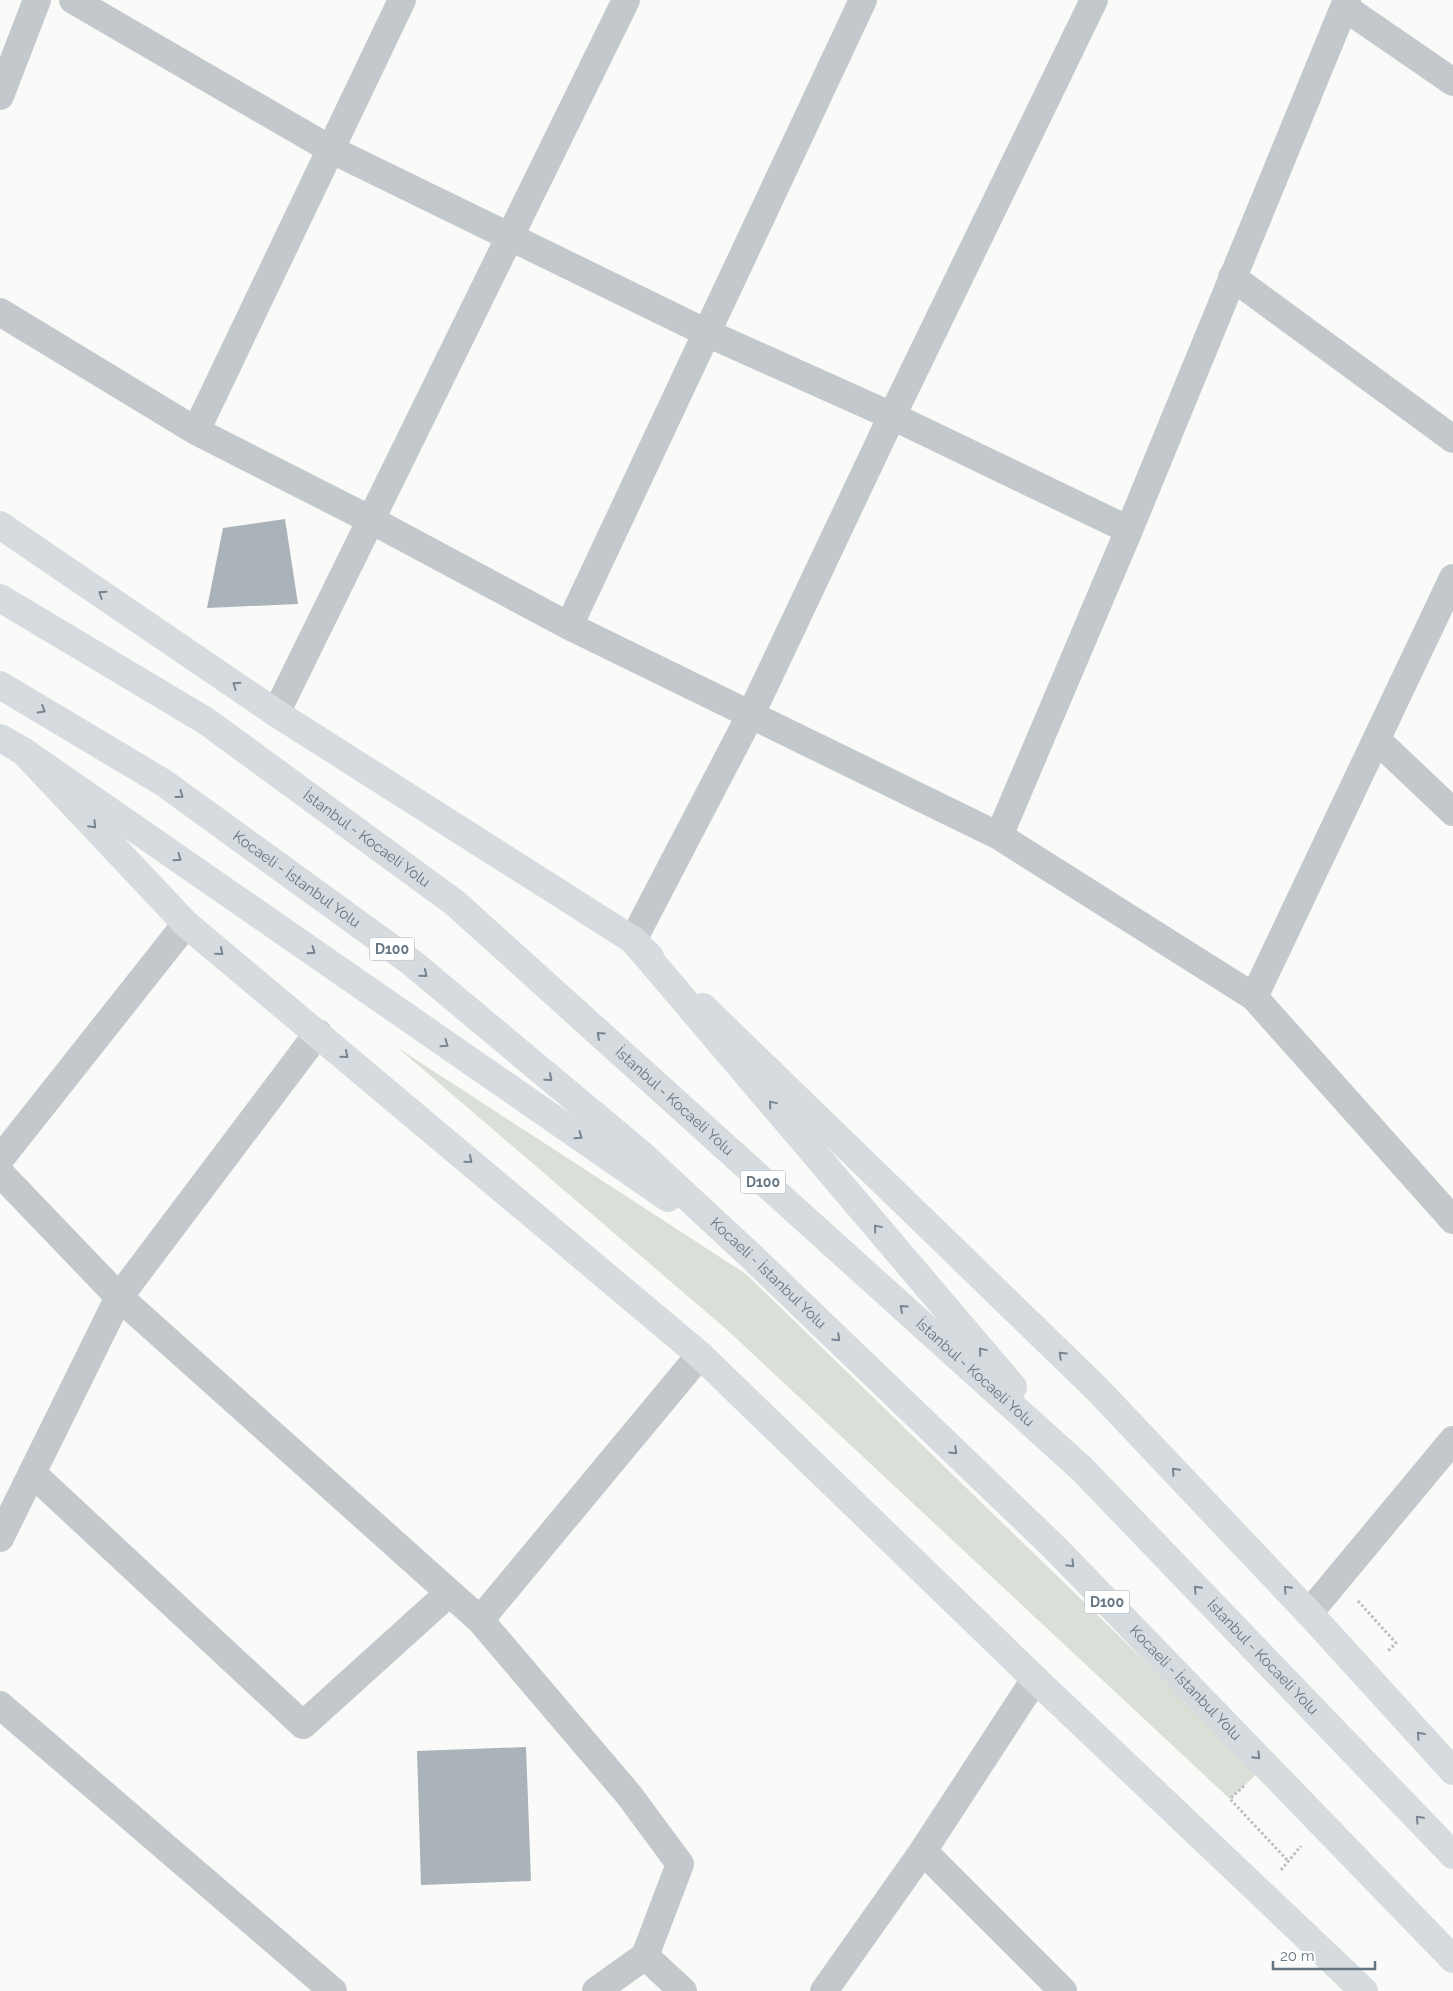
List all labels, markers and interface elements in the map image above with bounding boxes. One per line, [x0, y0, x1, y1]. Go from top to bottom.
one-way arrow [98, 591, 107, 600]
one-way arrow [232, 682, 241, 692]
one-way arrow [36, 704, 45, 714]
street label: İstanbul - Kocaeli Yolu [300, 785, 434, 891]
one-way arrow [175, 789, 184, 798]
one-way arrow [87, 819, 96, 828]
street label: Kocaeli - İstanbul Yolu [229, 827, 364, 931]
one-way arrow [173, 852, 182, 861]
road number: D100 [370, 938, 414, 961]
one-way arrow [306, 945, 316, 954]
one-way arrow [214, 946, 223, 954]
one-way arrow [419, 968, 428, 977]
one-way arrow [597, 1031, 606, 1040]
one-way arrow [440, 1038, 449, 1047]
street label: İstanbul - Kocaeli Yolu [612, 1042, 737, 1159]
one-way arrow [339, 1050, 348, 1058]
one-way arrow [544, 1072, 553, 1081]
one-way arrow [769, 1100, 778, 1109]
one-way arrow [573, 1130, 583, 1139]
one-way arrow [463, 1154, 472, 1163]
road number: D100 [740, 1170, 786, 1194]
street label: Kocaeli - İstanbul Yolu [707, 1214, 830, 1332]
one-way arrow [874, 1224, 883, 1233]
one-way arrow [899, 1304, 908, 1313]
street label: İstanbul - Kocaeli Yolu [912, 1314, 1038, 1431]
one-way arrow [831, 1332, 840, 1341]
one-way arrow [979, 1348, 988, 1357]
one-way arrow [1058, 1352, 1067, 1361]
one-way arrow [948, 1445, 957, 1454]
one-way arrow [1172, 1468, 1181, 1477]
one-way arrow [1065, 1558, 1074, 1567]
one-way arrow [1194, 1585, 1203, 1594]
one-way arrow [1284, 1586, 1293, 1595]
road number: D100 [1084, 1590, 1130, 1614]
street label: İstanbul - Kocaeli Yolu [1203, 1595, 1322, 1719]
street label: Kocaeli - İstanbul Yolu [1126, 1622, 1245, 1744]
one-way arrow [1417, 1731, 1426, 1740]
one-way arrow [1251, 1750, 1260, 1759]
one-way arrow [1416, 1816, 1425, 1825]
scale bar [1273, 1938, 1376, 1970]
text: 20 m [1280, 1947, 1315, 1965]

